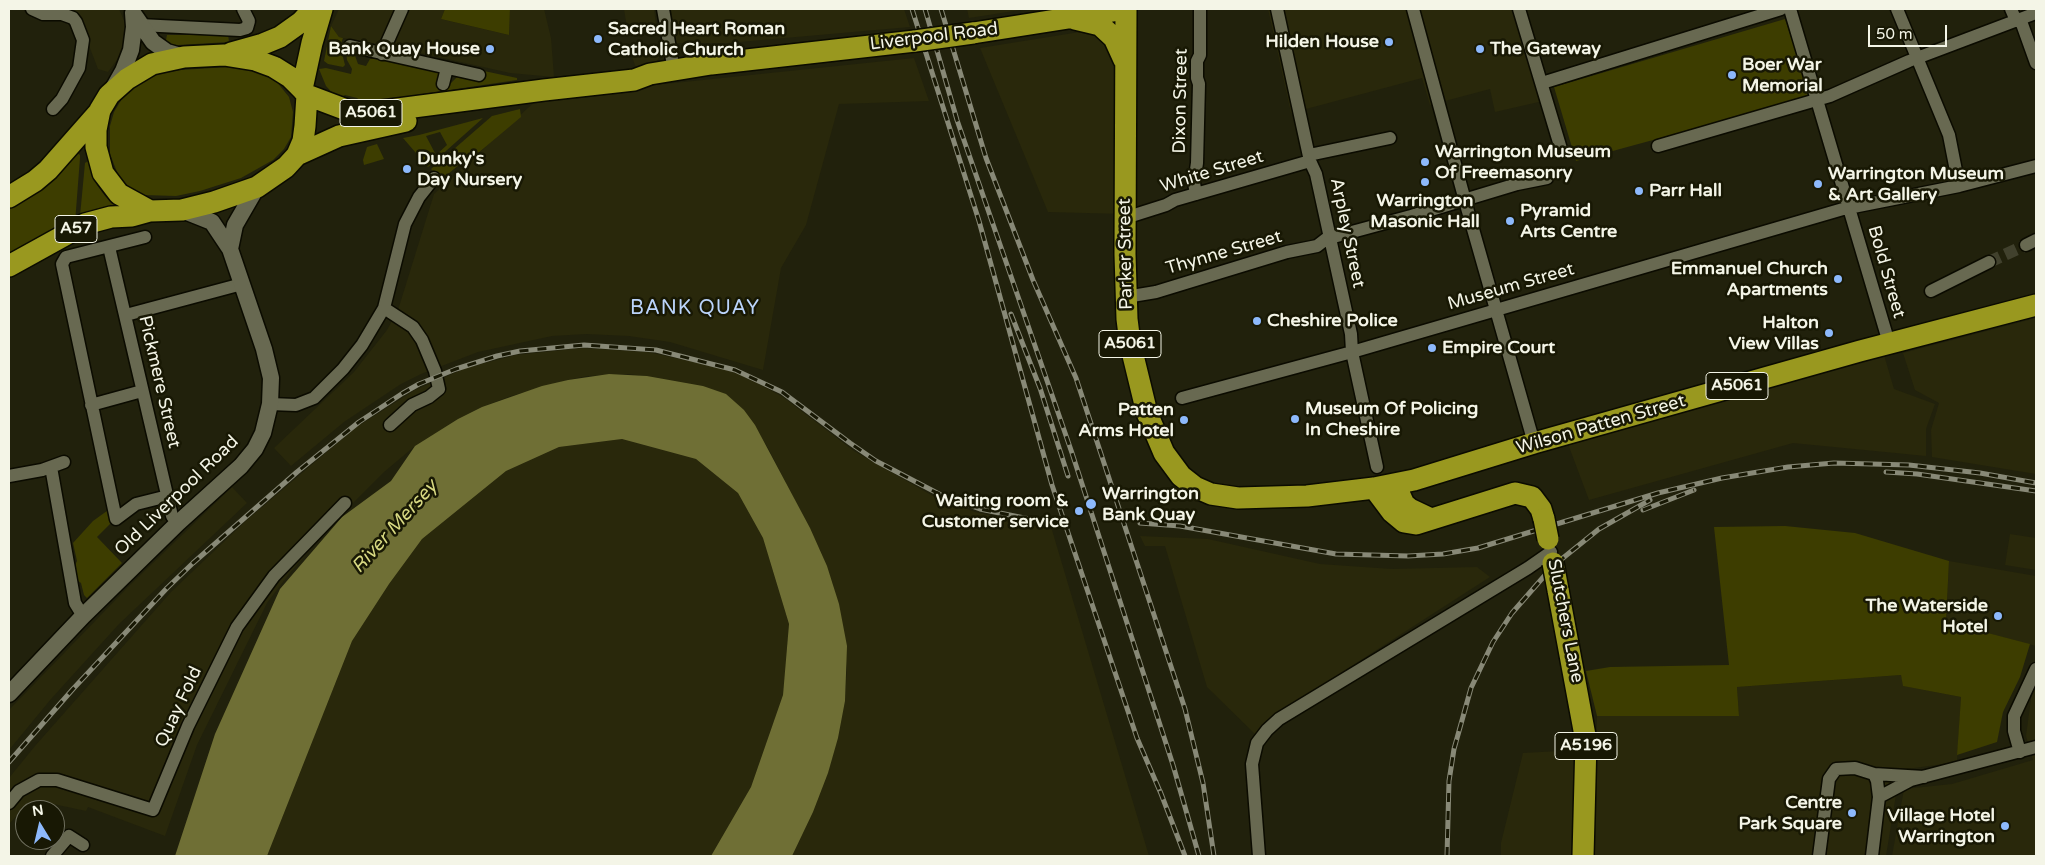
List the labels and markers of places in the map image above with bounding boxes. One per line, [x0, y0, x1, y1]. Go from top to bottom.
place label: Sacred Heart Roman Catholic Church [608, 18, 785, 60]
place label: Hilden House [1265, 31, 1379, 53]
marker: Sacred Heart Roman Catholic Church [592, 33, 604, 45]
marker: Hilden House [1383, 36, 1395, 48]
place label: Bank Quay House [328, 38, 480, 60]
place label: The Gateway [1490, 38, 1601, 60]
marker: Bank Quay House [484, 43, 496, 55]
marker: The Gateway [1474, 43, 1486, 55]
place label: Boer War Memorial [1742, 54, 1823, 96]
marker: Boer War Memorial [1726, 69, 1738, 81]
place label: Warrington Museum Of Freemasonry [1435, 141, 1611, 183]
place label: Dunky's Day Nursery [417, 148, 522, 190]
marker: Warrington Museum Of Freemasonry [1419, 156, 1431, 168]
marker: Dunky's Day Nursery [401, 163, 413, 175]
place label: Warrington Museum & Art Gallery [1828, 163, 2004, 205]
marker: Warrington Masonic Hall [1419, 176, 1431, 188]
marker: Warrington Museum & Art Gallery [1812, 178, 1824, 190]
place label: Parr Hall [1649, 180, 1722, 202]
marker: Parr Hall [1633, 185, 1645, 197]
place label: Warrington Masonic Hall [1370, 190, 1480, 232]
place label: Pyramid Arts Centre [1520, 200, 1617, 242]
marker: Pyramid Arts Centre [1504, 215, 1516, 227]
place label: Emmanuel Church Apartments [1671, 258, 1828, 300]
marker: Emmanuel Church Apartments [1832, 273, 1844, 285]
place label: Cheshire Police [1267, 310, 1398, 332]
place label: Halton View Villas [1729, 312, 1819, 354]
marker: Cheshire Police [1251, 315, 1263, 327]
marker: Halton View Villas [1823, 327, 1835, 339]
place label: Empire Court [1442, 337, 1555, 359]
marker: Empire Court [1426, 342, 1438, 354]
place label: Museum Of Policing In Cheshire [1305, 398, 1478, 440]
place label: Patten Arms Hotel [1078, 399, 1174, 442]
marker: Museum Of Policing In Cheshire [1289, 413, 1301, 425]
marker: Patten Arms Hotel [1178, 414, 1190, 426]
place label: Warrington Bank Quay [1102, 483, 1199, 526]
place label: Waiting room & Customer service [922, 490, 1069, 532]
marker: Warrington Bank Quay [1084, 497, 1098, 511]
marker: Waiting room & Customer service [1073, 505, 1085, 517]
place label: The Waterside Hotel [1865, 595, 1988, 638]
marker: The Waterside Hotel [1992, 610, 2004, 622]
place label: Centre Park Square [1739, 792, 1842, 834]
place label: Village Hotel Warrington [1887, 805, 1995, 848]
marker: Centre Park Square [1846, 807, 1858, 819]
marker: Village Hotel Warrington [1999, 820, 2011, 832]

